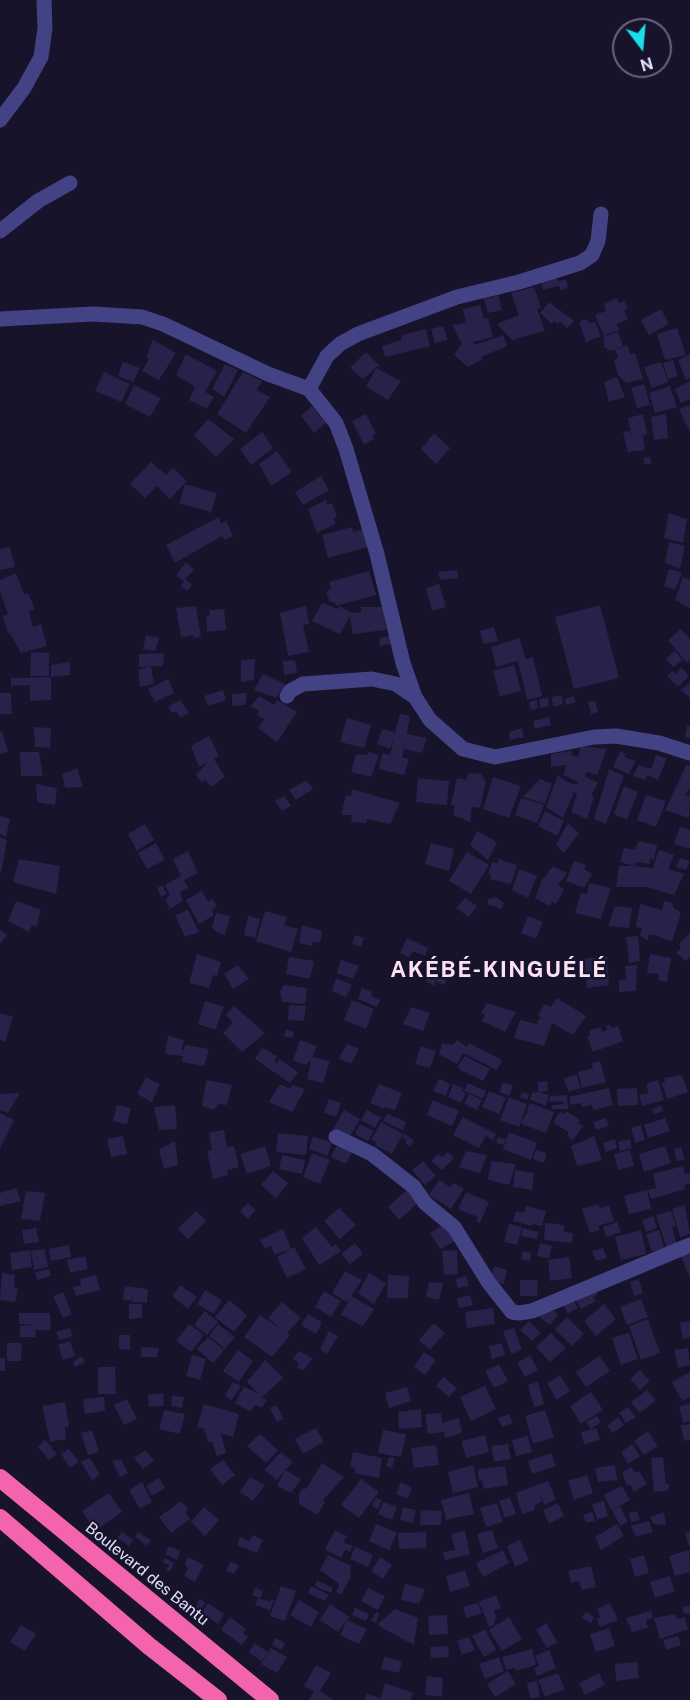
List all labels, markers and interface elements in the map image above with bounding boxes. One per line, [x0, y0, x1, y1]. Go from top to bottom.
north arrow [612, 18, 672, 78]
text: N [638, 53, 655, 75]
district label: AKÉBÉ-KINGUÉLÉ [390, 957, 608, 983]
street label: Boulevard des Bantu [81, 1518, 213, 1630]

